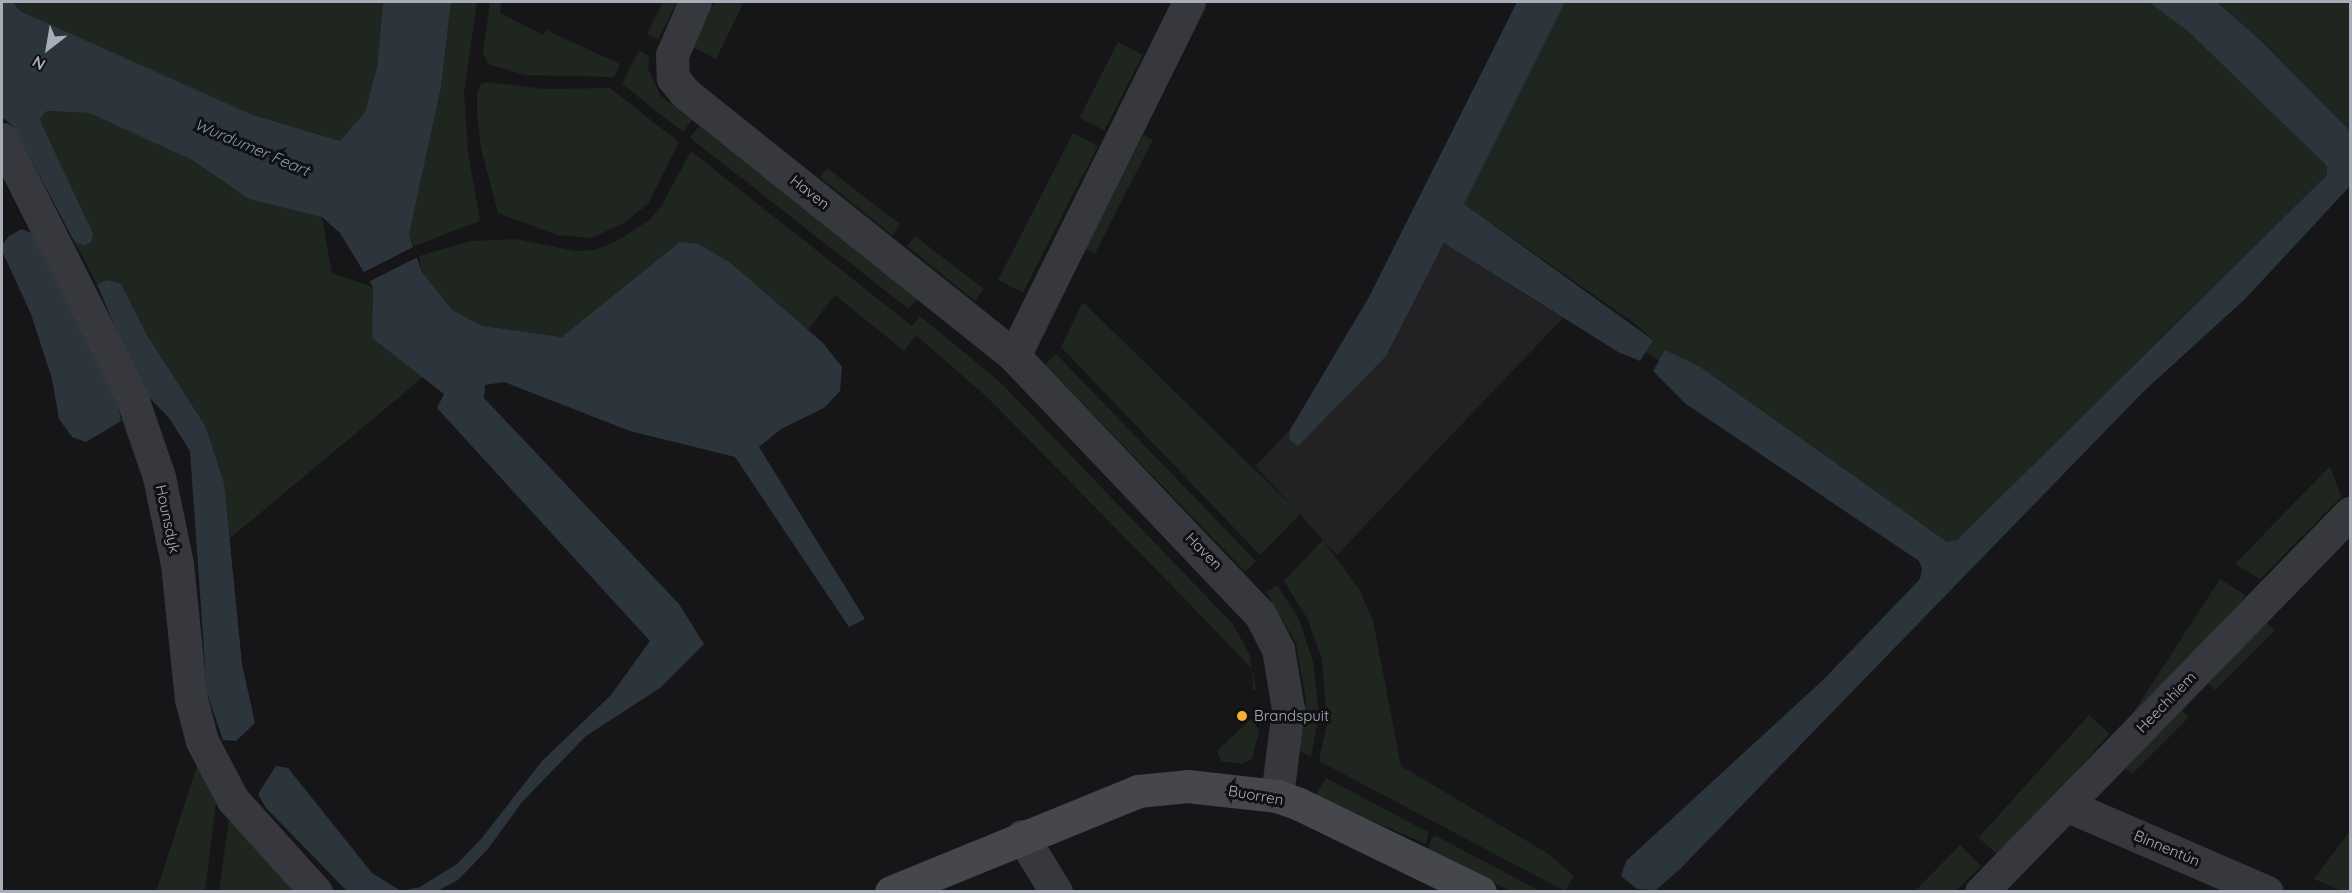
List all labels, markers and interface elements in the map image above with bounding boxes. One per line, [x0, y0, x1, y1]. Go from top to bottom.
north arrow [18, 18, 78, 78]
text: N [29, 52, 49, 75]
water label: Wurdumer Feart [192, 114, 312, 180]
street label: Haven [787, 171, 833, 213]
street label: Hounsdyk [152, 483, 184, 555]
street label: Haven [1182, 529, 1226, 573]
street label: Heechhiem [2132, 668, 2200, 736]
place label: Brandspuit [1254, 707, 1329, 725]
marker: Brandspuit [1235, 709, 1249, 723]
street label: Buorren [1227, 781, 1285, 809]
street label: Binnentún [2131, 826, 2203, 870]

